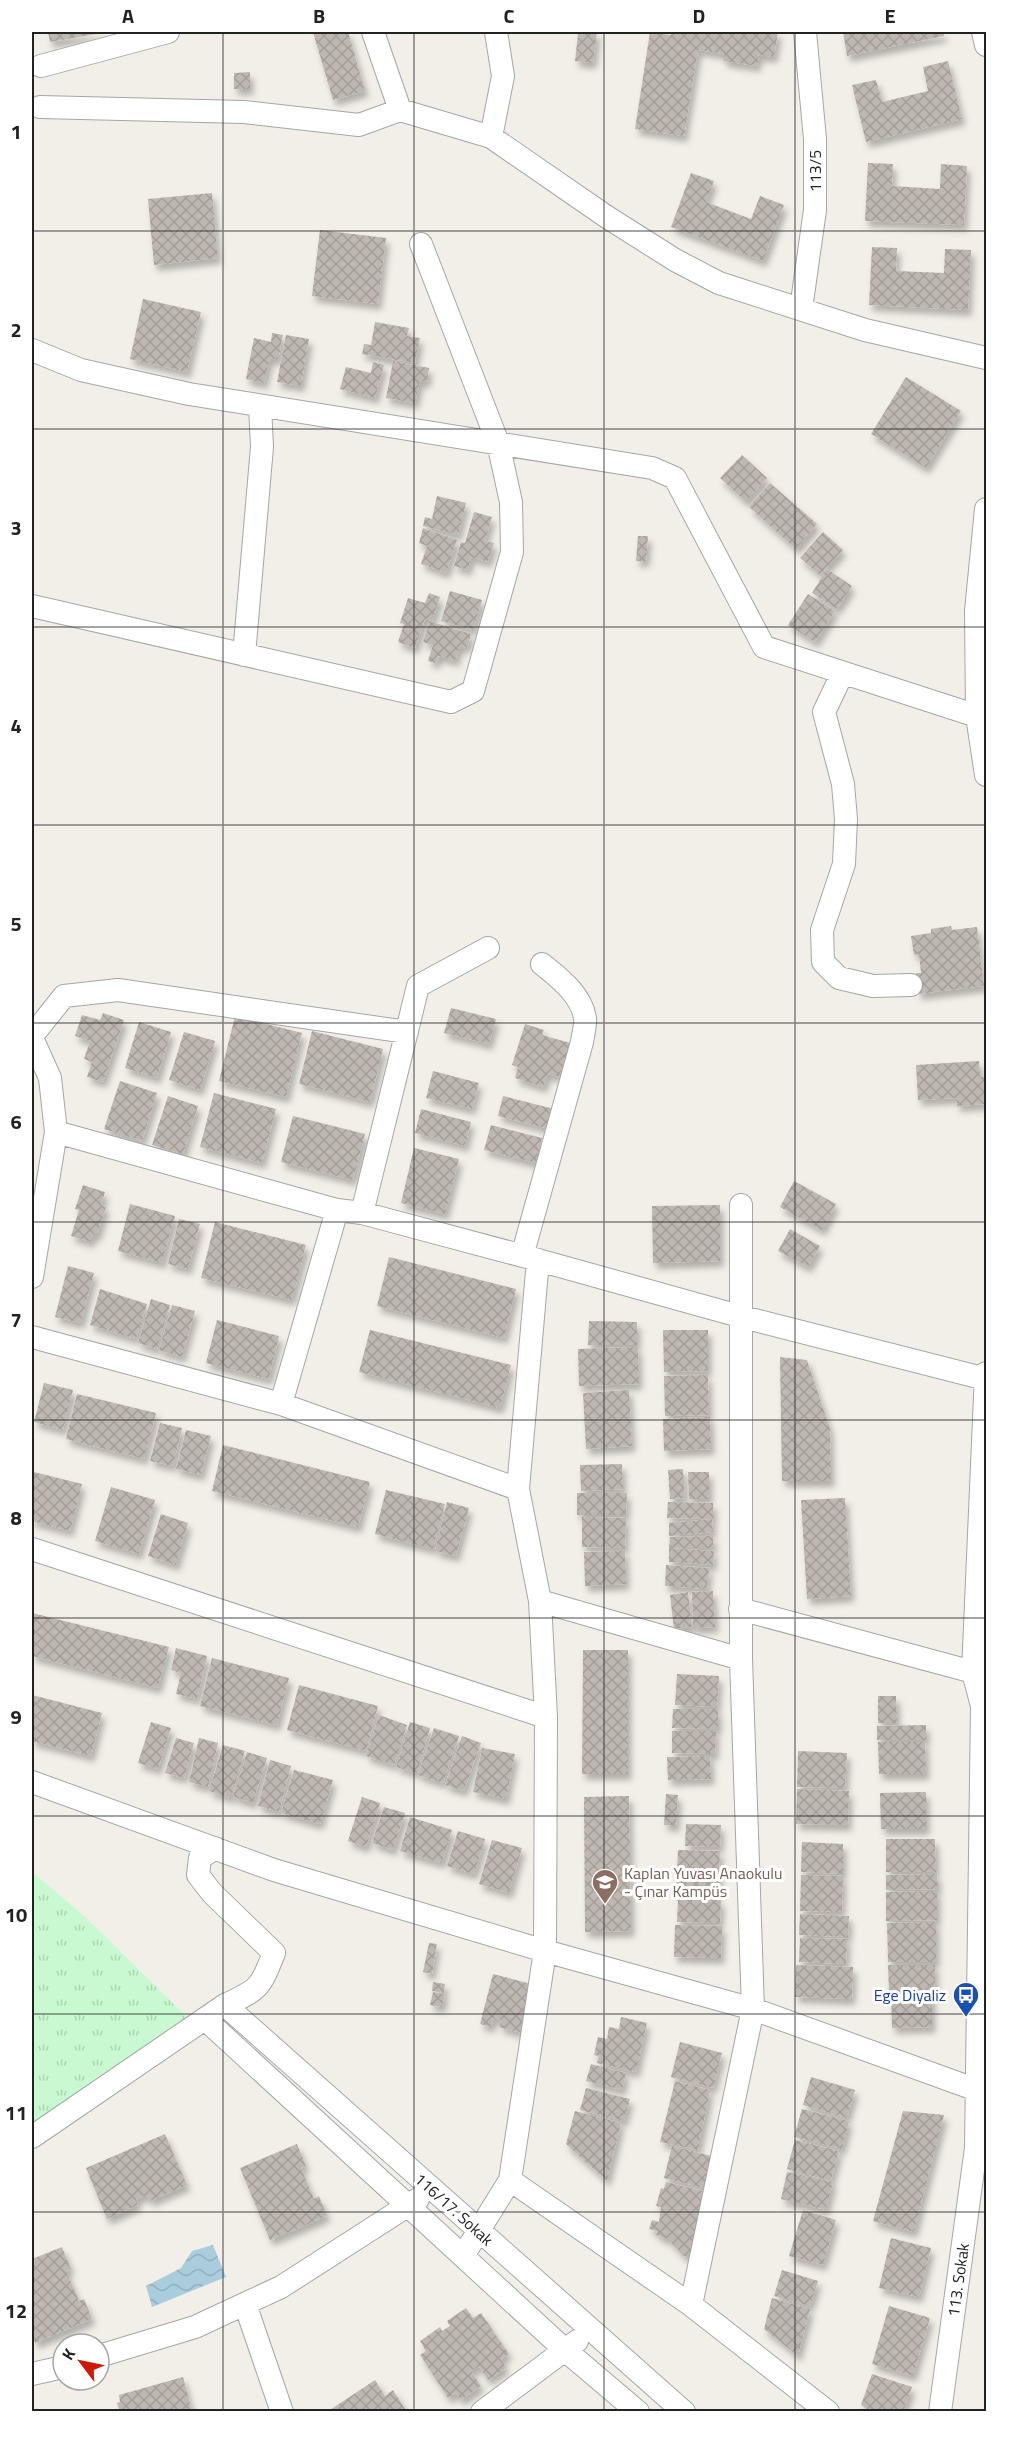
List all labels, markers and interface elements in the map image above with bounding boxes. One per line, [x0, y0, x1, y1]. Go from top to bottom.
text: A [122, 0, 134, 31]
text: B [313, 0, 325, 31]
text: C [504, 0, 515, 31]
text: D [693, 0, 705, 31]
text: E [884, 0, 896, 31]
text: 1 [10, 116, 22, 147]
street label: 113/5 [803, 150, 827, 192]
text: 2 [10, 314, 22, 345]
text: 3 [10, 512, 22, 543]
text: 4 [10, 710, 22, 741]
text: 5 [10, 908, 22, 939]
text: 6 [10, 1106, 22, 1137]
text: 7 [10, 1304, 22, 1335]
text: 8 [10, 1502, 22, 1533]
text: 9 [10, 1701, 22, 1732]
place label: Kaplan Yuvası Anaokulu - Çınar Kampüs [624, 1861, 783, 1903]
school or university icon: Kaplan Yuvası Anaokulu - Çınar Kampüs [590, 1867, 620, 1905]
text: 10 [5, 1899, 27, 1930]
bus stop icon: Ege Diyaliz [951, 1980, 981, 2018]
place label: Ege Diyaliz [874, 1983, 946, 2007]
text: 11 [5, 2097, 27, 2128]
street label: 116/17. Sokak [409, 2167, 499, 2251]
street label: 113. Sokak [941, 2241, 975, 2318]
text: 12 [5, 2295, 27, 2326]
north arrow [51, 2332, 111, 2392]
text: K [56, 2343, 81, 2364]

